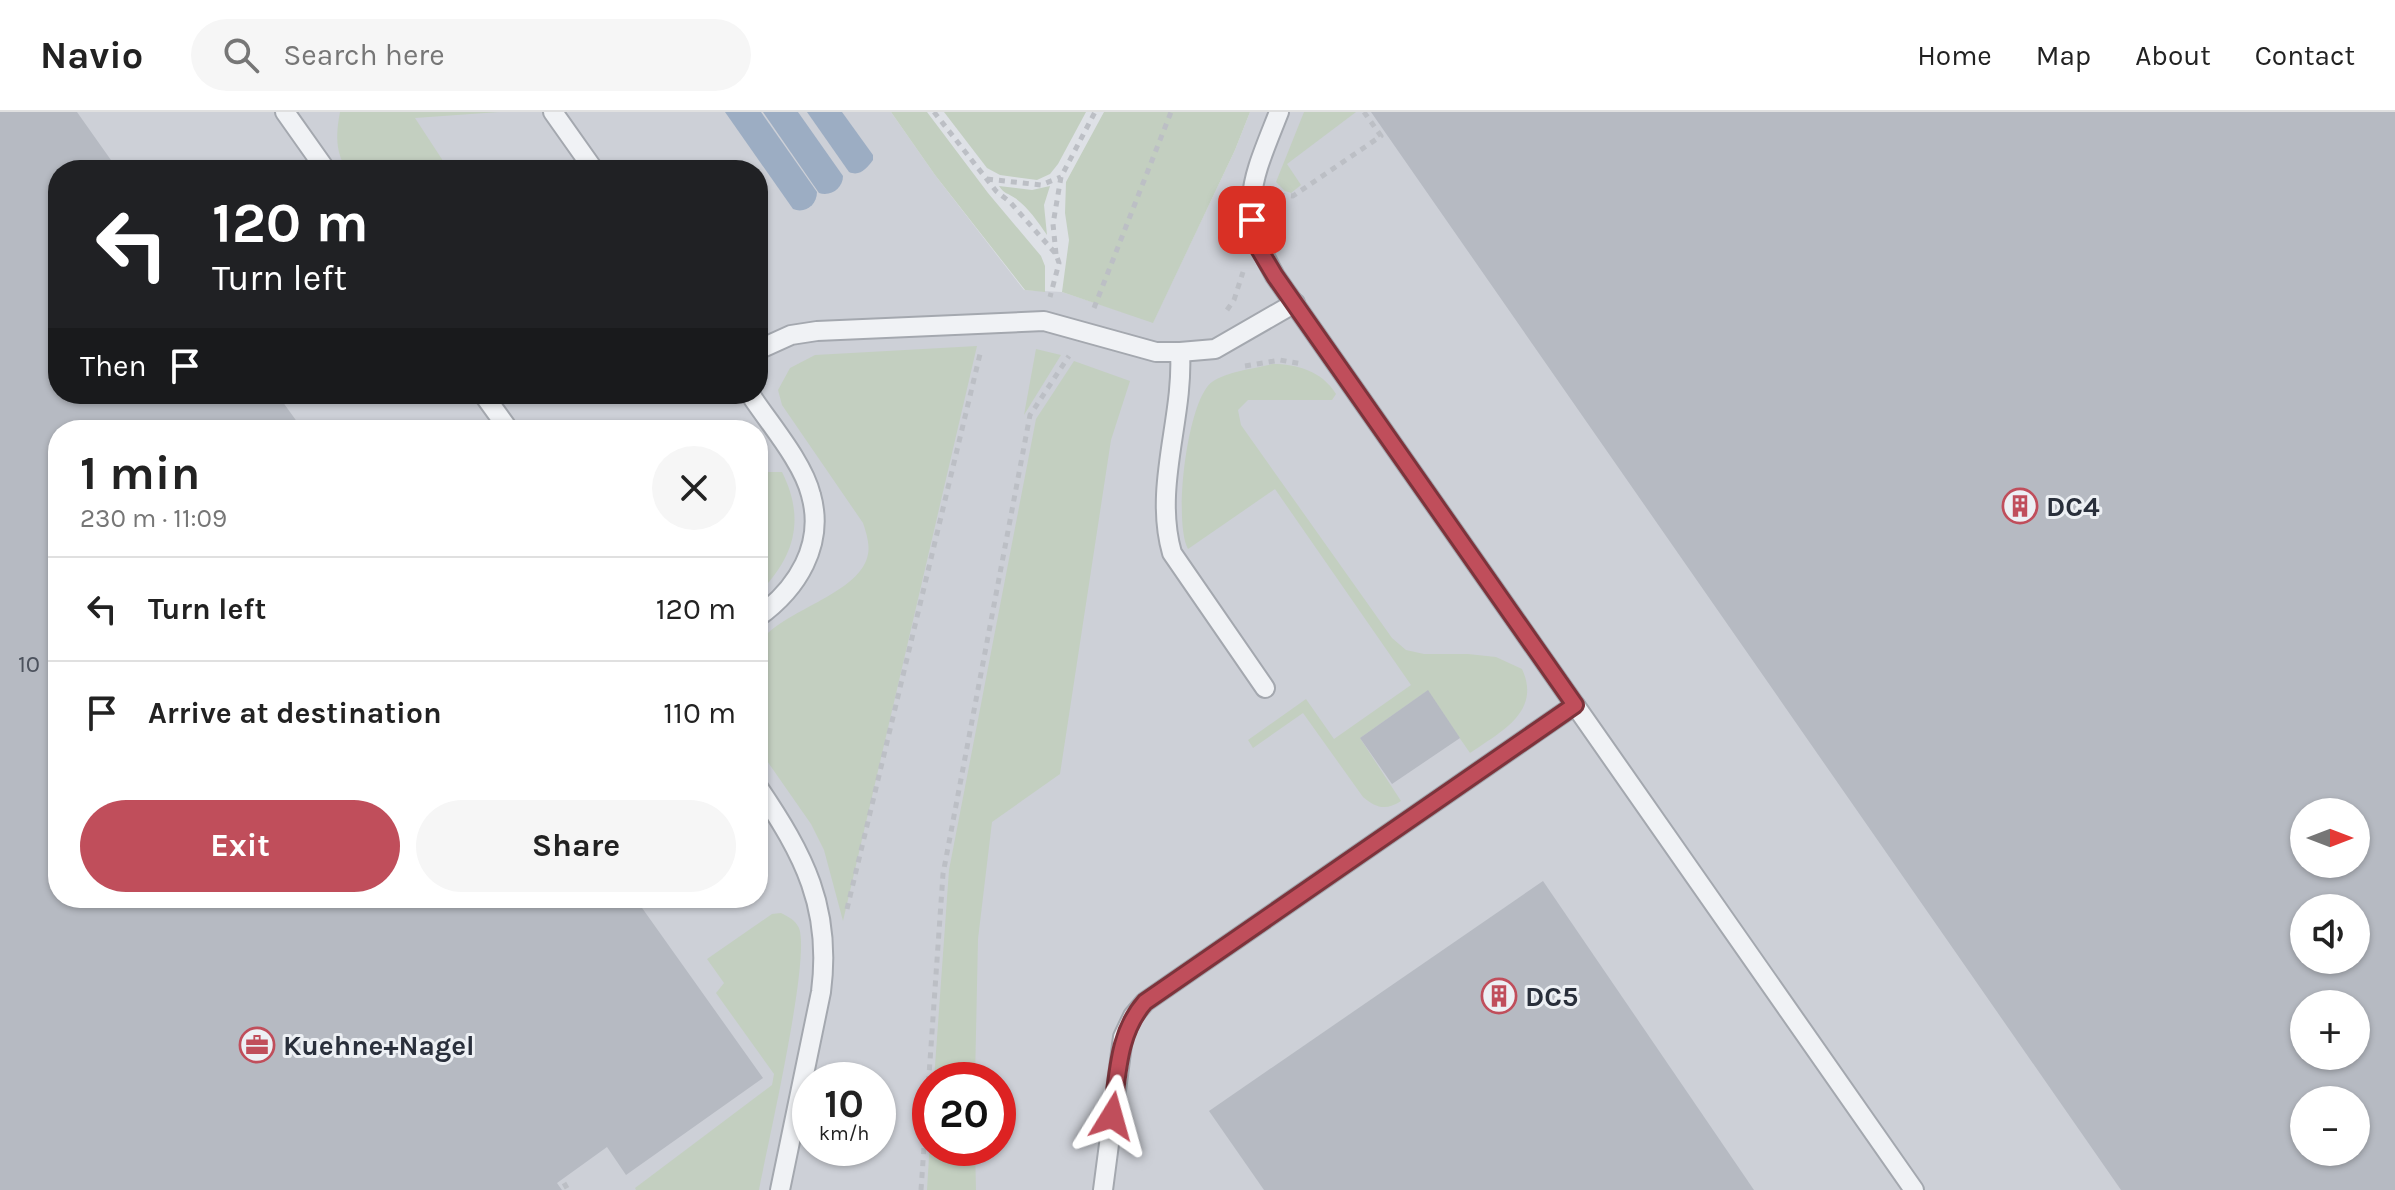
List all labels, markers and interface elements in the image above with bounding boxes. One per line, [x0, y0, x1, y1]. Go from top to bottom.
search box [191, 19, 751, 91]
text: Navio [40, 33, 143, 78]
icon: search [219, 33, 263, 77]
text: Search here [283, 37, 445, 73]
text: Home [1917, 39, 1992, 72]
text: Map [2036, 39, 2091, 72]
text: About [2135, 39, 2211, 72]
text: Contact [2255, 39, 2355, 72]
pin [1218, 186, 1286, 254]
text: 120 m [212, 190, 369, 255]
icon: left [80, 192, 184, 296]
icon: arrive [1230, 198, 1274, 242]
text: Turn left [212, 257, 347, 299]
icon: arrive [163, 344, 207, 388]
text: Then [80, 348, 147, 384]
text: 1 min [80, 445, 200, 501]
button: close [652, 446, 736, 530]
building icon: DC4 [2001, 487, 2039, 525]
place label: DC4 [2046, 490, 2100, 523]
text: 230 m · 11:09 [80, 503, 227, 534]
icon: left [80, 587, 124, 631]
text: Turn left [148, 591, 266, 627]
text: 120 m [656, 591, 736, 627]
house number: 10 [18, 650, 40, 678]
icon: arrive [80, 691, 124, 735]
text: Arrive at destination [148, 695, 442, 731]
text: 110 m [663, 695, 736, 731]
north arrow [2290, 798, 2370, 878]
map controls [2290, 798, 2370, 1166]
button: Exit [80, 800, 400, 892]
button: Share [416, 800, 736, 892]
button: sound [2290, 894, 2370, 974]
building icon: DC5 [1480, 977, 1518, 1015]
place label: DC5 [1525, 980, 1578, 1013]
button: + [2290, 990, 2370, 1070]
office icon: Kuehne+Nagel [238, 1026, 276, 1064]
place label: Kuehne+Nagel [283, 1029, 475, 1062]
speed limit sign: 20 [912, 1062, 1016, 1166]
position arrow [1070, 1074, 1154, 1158]
text: 10 [824, 1080, 864, 1127]
button: − [2290, 1086, 2370, 1166]
text: km/h [819, 1122, 869, 1145]

